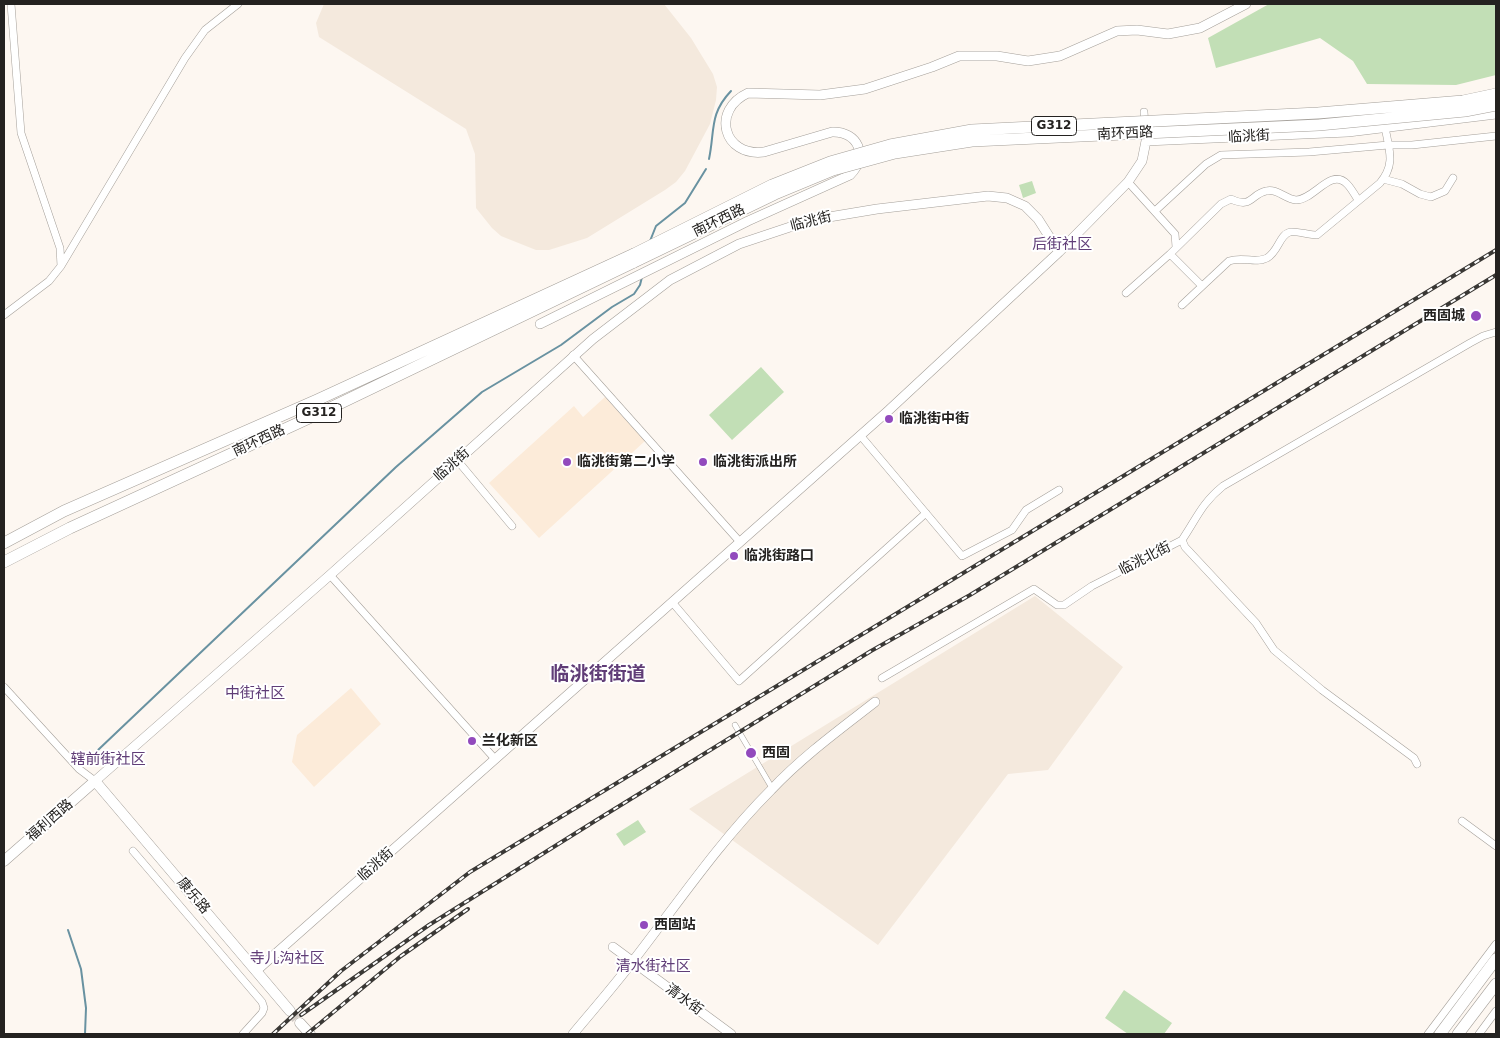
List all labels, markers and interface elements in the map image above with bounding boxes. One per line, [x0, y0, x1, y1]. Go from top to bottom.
road number: G312 [1032, 116, 1076, 136]
street label: 南环西路 [1097, 124, 1153, 144]
street label: 临洮街 [1228, 128, 1270, 146]
street label: 南环西路 [690, 201, 748, 241]
street label: 临洮街 [789, 209, 833, 235]
district label: 后街社区 [1032, 236, 1092, 254]
place label: 西固城 [1423, 308, 1465, 324]
marker: 西固城 [1469, 309, 1483, 323]
road number: G312 [296, 403, 342, 422]
place label: 临洮街中街 [899, 411, 969, 427]
marker: 临洮街中街 [883, 413, 895, 425]
street label: 南环西路 [230, 422, 288, 460]
street label: 临洮街 [431, 445, 473, 485]
place label: 临洮街第二小学 [577, 454, 675, 470]
place label: 临洮街派出所 [713, 454, 797, 470]
marker: 临洮街第二小学 [561, 456, 573, 468]
marker: 临洮街派出所 [697, 456, 709, 468]
street label: 临洮北街 [1116, 539, 1174, 579]
place label: 临洮街路口 [744, 548, 814, 564]
marker: 临洮街路口 [728, 550, 740, 562]
district label: 临洮街街道 [551, 664, 645, 686]
district label: 中街社区 [225, 685, 285, 703]
place label: 兰化新区 [482, 733, 538, 749]
marker: 兰化新区 [466, 735, 478, 747]
place label: 西固 [762, 745, 790, 761]
marker: 西固 [744, 746, 758, 760]
district label: 辖前街社区 [71, 751, 145, 769]
street label: 福利西路 [23, 796, 77, 846]
street label: 临洮街 [355, 845, 397, 885]
street label: 康乐路 [173, 875, 213, 917]
place label: 西固站 [654, 917, 696, 933]
marker: 西固站 [638, 919, 650, 931]
district label: 寺儿沟社区 [250, 950, 324, 968]
district label: 清水街社区 [616, 958, 690, 976]
street label: 清水街 [662, 981, 706, 1019]

